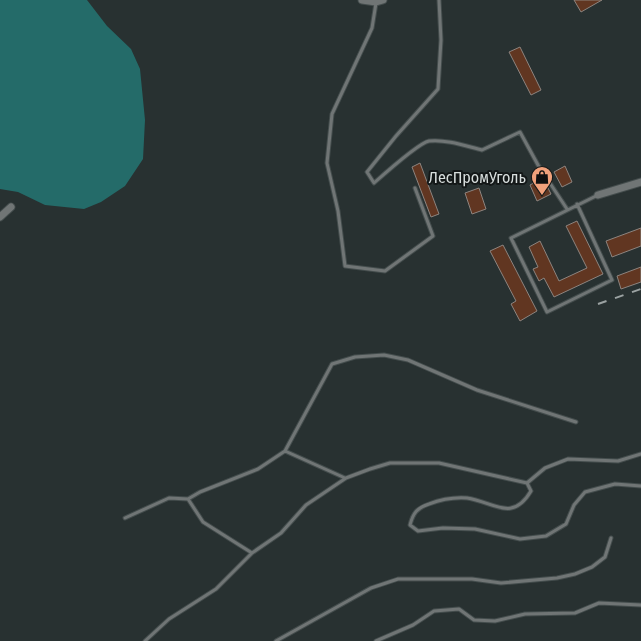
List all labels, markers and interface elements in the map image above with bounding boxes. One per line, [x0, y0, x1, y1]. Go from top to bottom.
shop icon: ЛесПромУголь [530, 165, 554, 196]
place label: ЛесПромУголь [429, 168, 526, 187]

